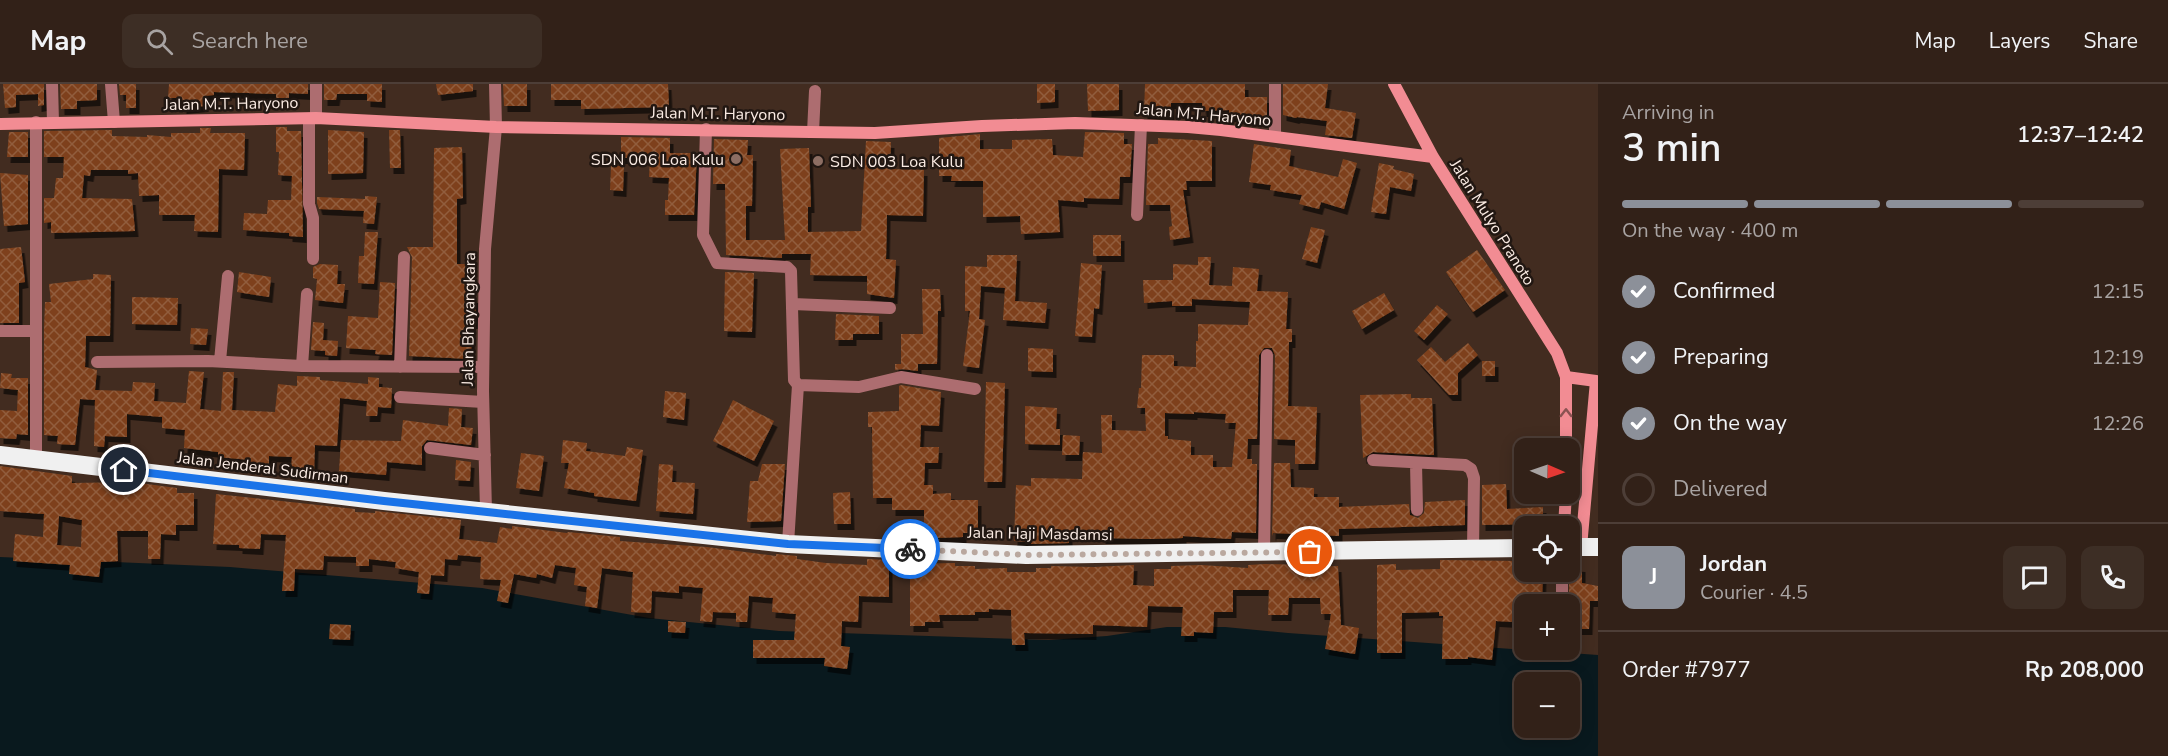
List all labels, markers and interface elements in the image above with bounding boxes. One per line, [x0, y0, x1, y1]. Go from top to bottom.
search box [122, 14, 542, 68]
text: Map [30, 22, 86, 60]
icon: search [143, 25, 176, 58]
text: Search here [191, 26, 308, 56]
text: Map [1914, 27, 1956, 55]
text: Layers [1989, 27, 2050, 55]
text: Share [2083, 27, 2138, 55]
street label: Jalan M.T. Haryono [162, 92, 299, 116]
street label: Jalan M.T. Haryono [1135, 98, 1272, 132]
text: Arriving in [1622, 99, 1715, 126]
street label: Jalan M.T. Haryono [649, 102, 786, 126]
text: 12:37–12:42 [2017, 120, 2144, 150]
text: 3 min [1622, 122, 1721, 175]
place label: SDN 006 Loa Kulu [591, 149, 724, 171]
place label: SDN 003 Loa Kulu [830, 151, 963, 173]
marker: SDN 006 Loa Kulu [729, 152, 743, 166]
marker: SDN 003 Loa Kulu [811, 154, 825, 168]
street label: Jalan Mulyo Pranoto [1444, 154, 1540, 290]
text: On the way · 400 m [1622, 217, 1798, 244]
street label: Jalan Bhayangkara [457, 252, 481, 387]
icon: check [1622, 275, 1655, 308]
text: Confirmed [1673, 276, 1775, 306]
text: 12:15 [2091, 278, 2144, 305]
icon: check [1622, 341, 1655, 374]
text: Preparing [1673, 342, 1769, 372]
text: 12:19 [2091, 344, 2144, 371]
icon: check [1622, 407, 1655, 440]
one-way arrow [1560, 408, 1572, 417]
text: On the way [1673, 408, 1787, 438]
text: 12:26 [2091, 410, 2144, 437]
north arrow [1514, 438, 1580, 504]
map controls [1514, 438, 1580, 738]
pin [98, 444, 149, 495]
street label: Jalan Jenderal Sudirman [175, 446, 350, 489]
icon: home [107, 453, 140, 486]
text: Delivered [1673, 474, 1768, 504]
button: locate [1514, 516, 1580, 582]
courier [880, 519, 940, 579]
street label: Jalan Haji Masdamsi [966, 522, 1113, 546]
pin [1284, 526, 1335, 577]
icon: bike [894, 533, 927, 566]
icon: bag [1293, 535, 1326, 568]
button: chat [2003, 546, 2066, 609]
button: phone [2081, 546, 2144, 609]
text: Jordan [1700, 549, 1767, 579]
text: J [1650, 562, 1657, 592]
text: Courier · 4.5 [1700, 579, 1808, 606]
button: + [1514, 594, 1580, 660]
text: Order #7977 [1622, 655, 1751, 685]
text: Rp 208,000 [2025, 655, 2144, 685]
button: − [1514, 672, 1580, 738]

